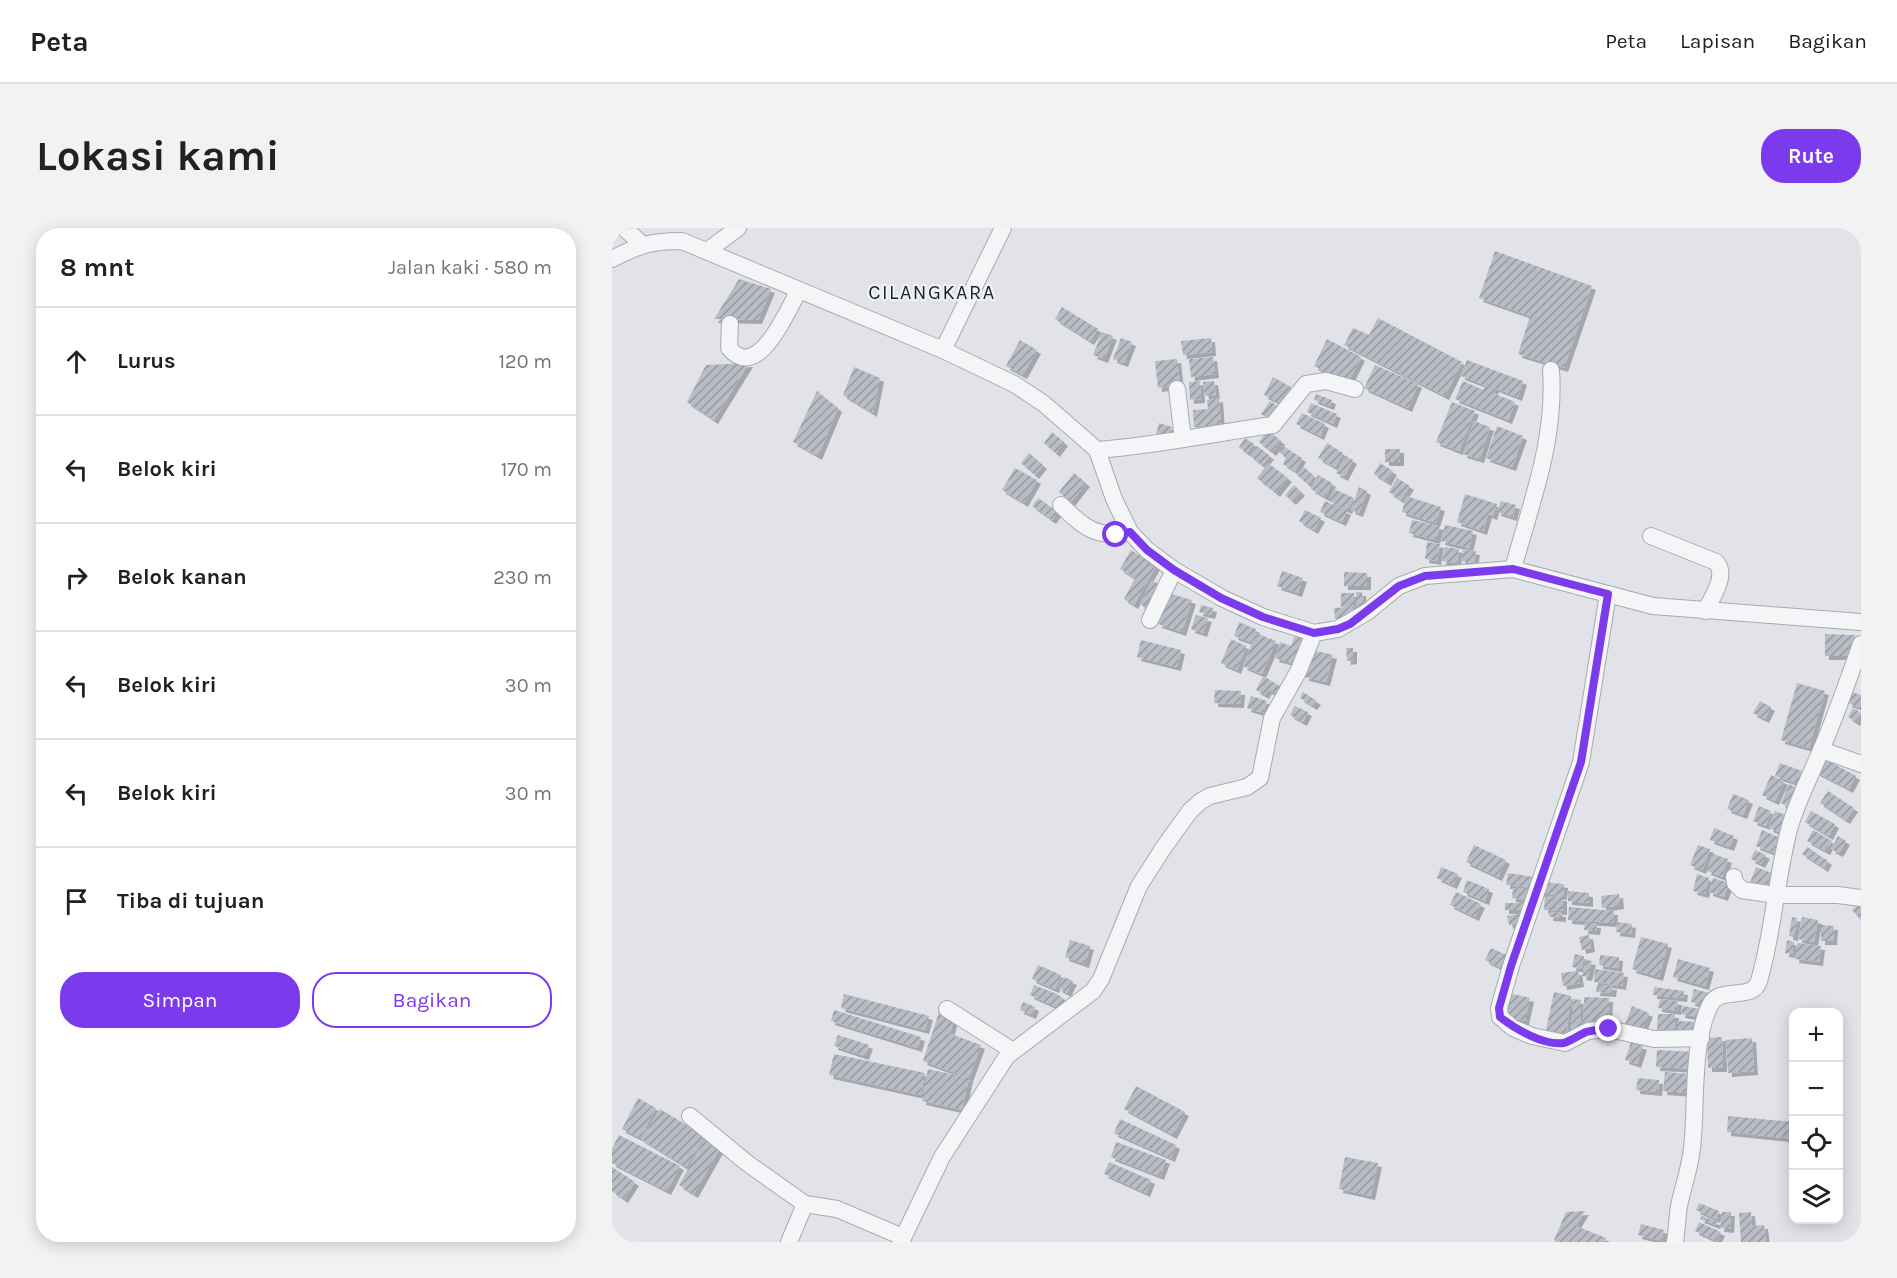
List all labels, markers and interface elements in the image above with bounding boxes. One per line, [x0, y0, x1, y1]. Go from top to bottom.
text: Peta [30, 25, 89, 58]
text: Peta [1605, 29, 1647, 53]
text: Lapisan [1680, 29, 1755, 53]
text: Bagikan [1788, 29, 1867, 53]
button: Rute [1761, 129, 1861, 183]
text: Lokasi kami [36, 131, 280, 181]
text: 8 mnt [60, 252, 135, 283]
text: Jalan kaki · 580 m [388, 256, 552, 279]
district label: CILANGKARA [868, 281, 996, 304]
icon: ahead [60, 345, 93, 378]
text: Lurus [117, 348, 176, 374]
text: 120 m [498, 350, 552, 373]
icon: left [60, 453, 93, 486]
text: Belok kiri [117, 456, 217, 482]
text: 170 m [501, 458, 552, 481]
route start [1102, 521, 1128, 547]
icon: right [60, 561, 93, 594]
text: Belok kanan [117, 564, 247, 590]
text: 230 m [493, 566, 552, 589]
icon: left [60, 669, 93, 702]
text: Belok kiri [117, 672, 217, 698]
text: 30 m [505, 674, 552, 697]
icon: left [60, 777, 93, 810]
text: Belok kiri [117, 780, 217, 806]
text: 30 m [505, 782, 552, 805]
icon: arrive [60, 885, 93, 918]
text: Tiba di tujuan [117, 888, 264, 914]
button: Simpan [60, 972, 300, 1028]
button: Bagikan [312, 972, 552, 1028]
map controls [1789, 1008, 1843, 1224]
button: + [1789, 1008, 1843, 1062]
route end [1595, 1015, 1621, 1041]
button: − [1789, 1062, 1843, 1116]
button: locate [1789, 1116, 1843, 1170]
button: layers [1789, 1170, 1843, 1224]

